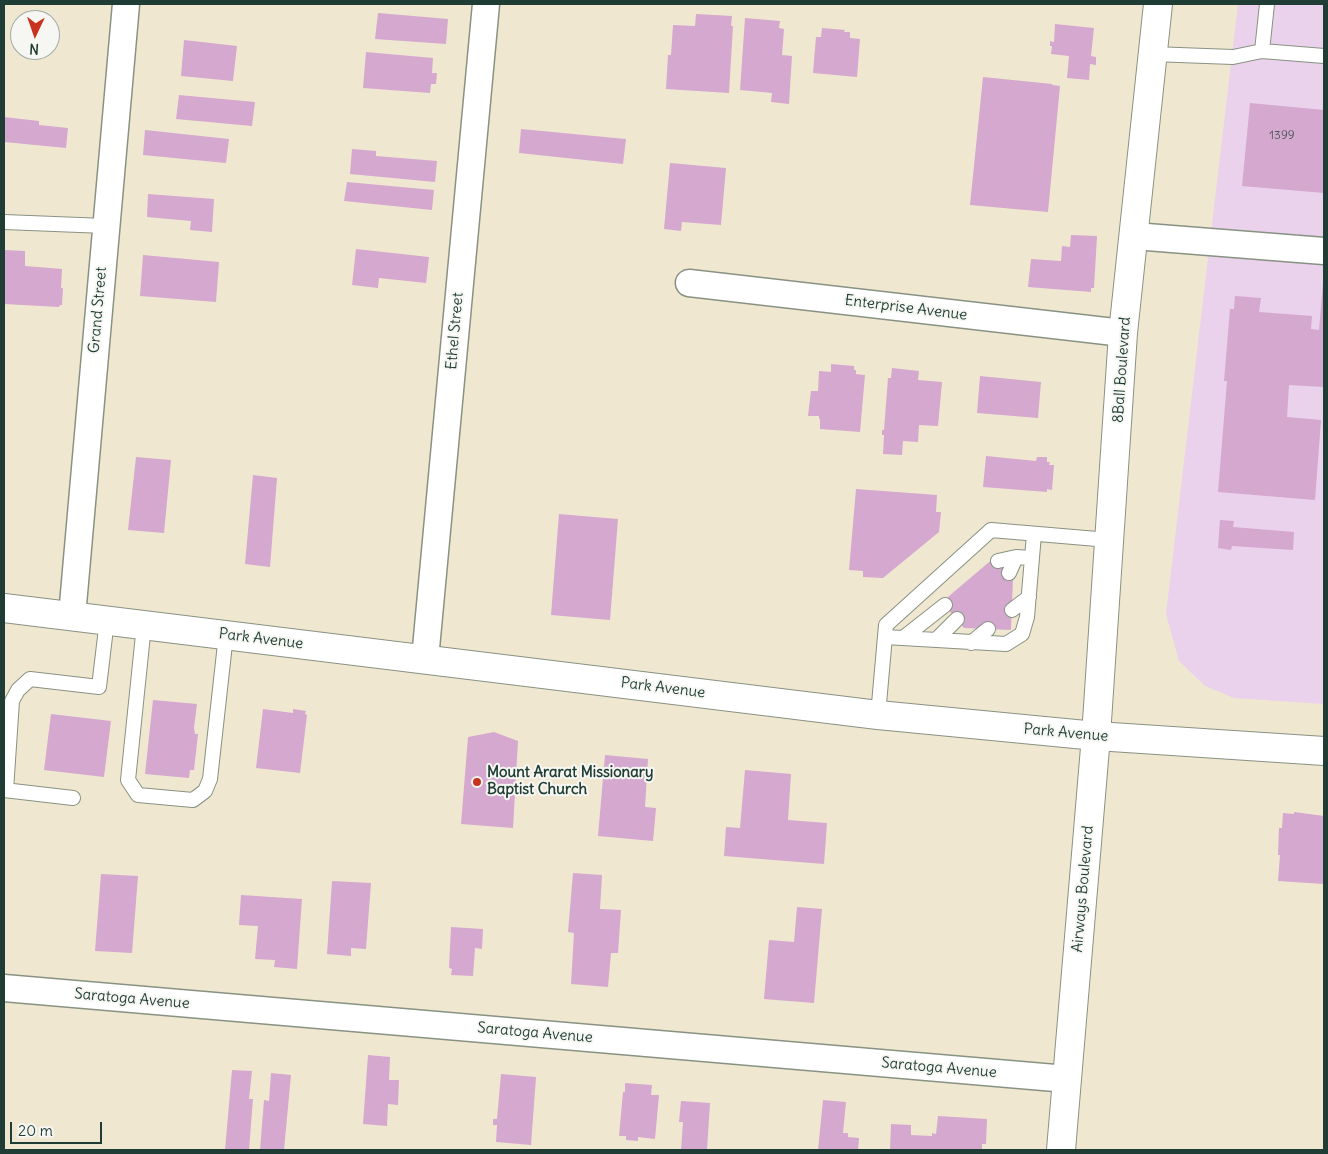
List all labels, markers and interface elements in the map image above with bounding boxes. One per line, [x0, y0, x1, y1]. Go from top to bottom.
north arrow [10, 10, 60, 60]
text: N [29, 40, 40, 58]
house number: 1399 [1269, 129, 1295, 143]
street label: Grand Street [85, 266, 111, 354]
street label: Ethel Street [443, 292, 467, 370]
street label: Enterprise Avenue [844, 292, 968, 324]
street label: 8Ball Boulevard [1109, 316, 1135, 424]
street label: Park Avenue [218, 625, 304, 653]
street label: Park Avenue [620, 674, 706, 702]
street label: Park Avenue [1023, 720, 1109, 746]
place label: Mount Ararat Missionary Baptist Church [487, 764, 653, 799]
marker: Mount Ararat Missionary Baptist Church [471, 776, 483, 788]
street label: Airways Boulevard [1068, 825, 1098, 953]
street label: Saratoga Avenue [74, 985, 190, 1013]
street label: Saratoga Avenue [477, 1019, 593, 1047]
street label: Saratoga Avenue [881, 1054, 997, 1082]
scale bar [12, 1112, 105, 1144]
text: 20 m [18, 1121, 53, 1140]

